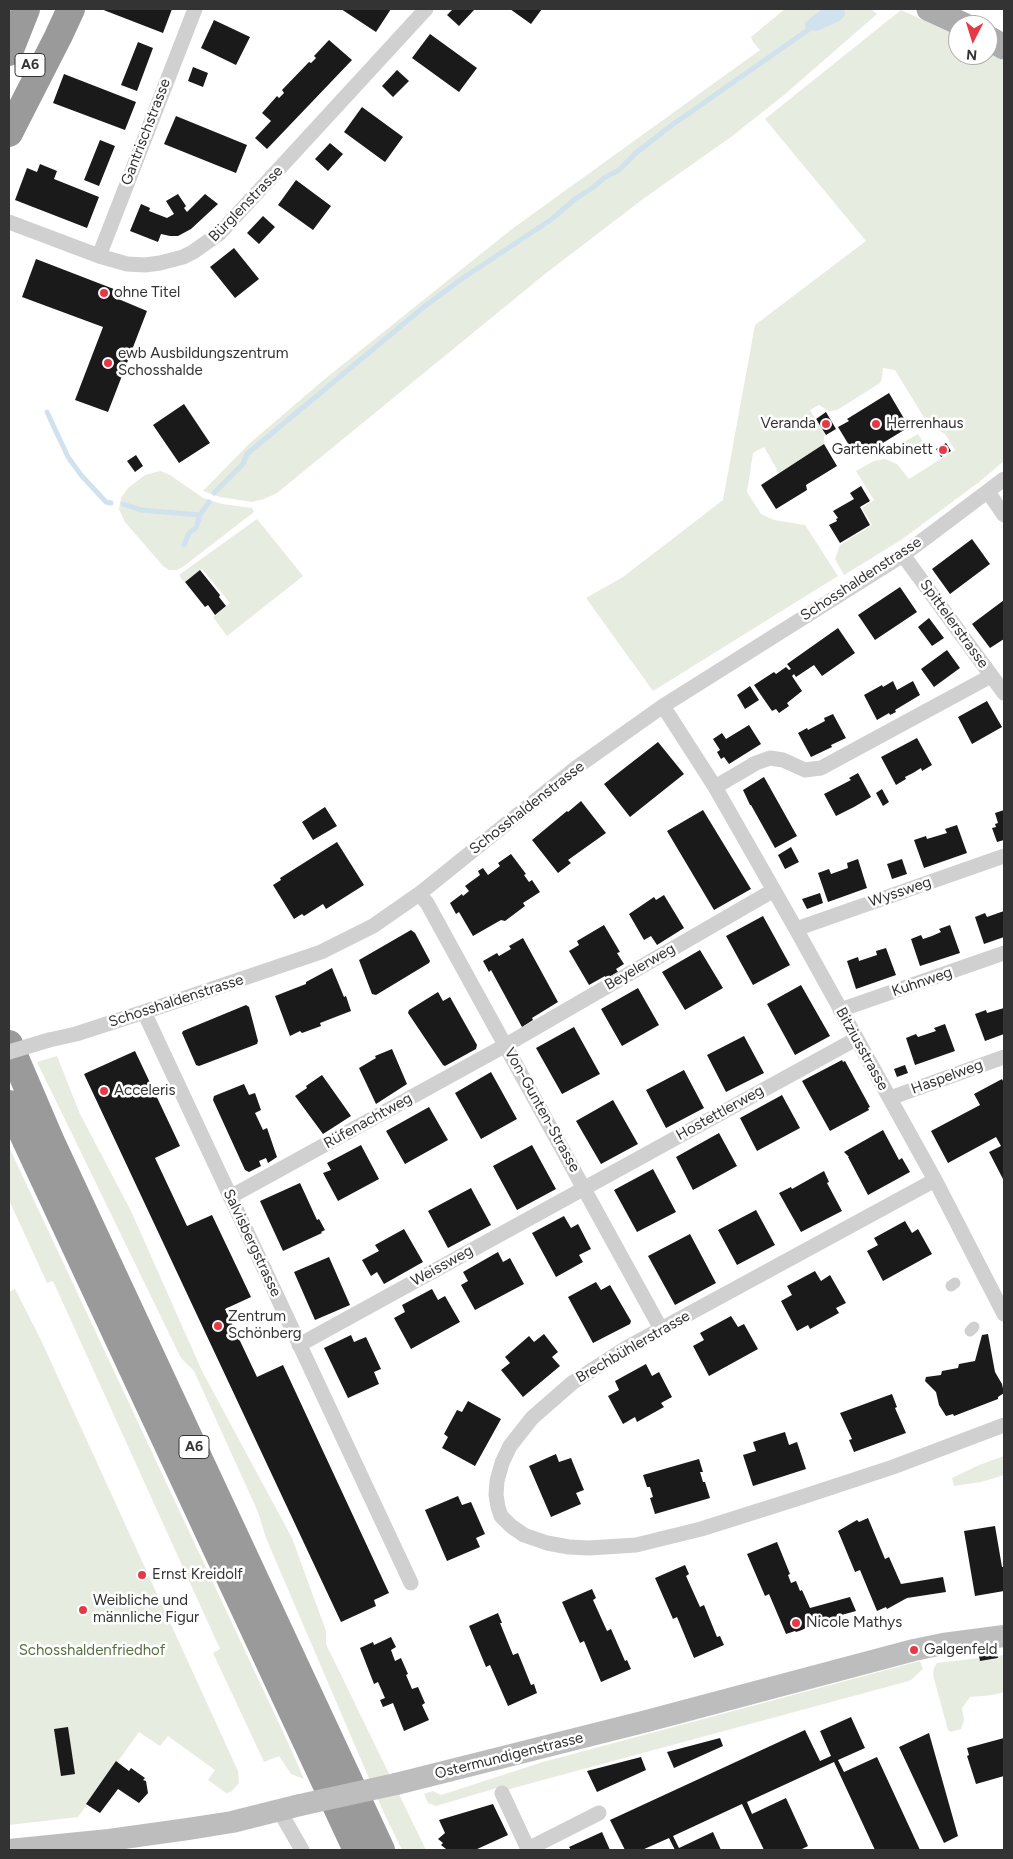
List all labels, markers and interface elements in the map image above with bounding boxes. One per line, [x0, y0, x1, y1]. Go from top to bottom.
north arrow [948, 15, 998, 65]
text: N [966, 46, 978, 63]
road number: A6 [15, 54, 45, 76]
street label: Gantrischstrasse [117, 76, 175, 188]
street label: Bürglenstrasse [205, 162, 287, 246]
place label: ohne Titel [114, 284, 180, 302]
marker: ohne Titel [98, 287, 110, 299]
place label: ewb Ausbildungszentrum Schosshalde [118, 345, 288, 380]
marker: ewb Ausbildungszentrum Schosshalde [102, 357, 114, 369]
place label: Veranda [760, 415, 816, 433]
place label: Herrenhaus [886, 415, 964, 433]
marker: Veranda [820, 418, 832, 430]
marker: Herrenhaus [870, 418, 882, 430]
place label: Gartenkabinett [832, 441, 933, 459]
marker: Gartenkabinett [937, 444, 949, 456]
street label: Schosshaldenstrasse [797, 533, 925, 625]
street label: Spittelerstrasse [916, 576, 992, 672]
street label: Schosshaldenstrasse [466, 758, 588, 858]
street label: Wyssweg [866, 873, 934, 911]
street label: Beyelerweg [602, 940, 678, 994]
street label: Kuhnweg [889, 963, 955, 1001]
street label: Schosshaldenstrasse [106, 971, 246, 1031]
street label: Bitziusstrasse [832, 1004, 892, 1094]
street label: Von-Gunten-Strasse [500, 1045, 584, 1175]
street label: Haspelweg [909, 1056, 985, 1098]
place label: Acceleris [114, 1082, 176, 1100]
street label: Hostettlerweg [673, 1082, 767, 1144]
marker: Acceleris [98, 1085, 110, 1097]
street label: Rüfenachtweg [321, 1089, 415, 1153]
street label: Salvisbergstrasse [219, 1186, 285, 1300]
street label: Weissweg [408, 1242, 476, 1290]
street label: Brechbühlerstrasse [573, 1307, 693, 1387]
place label: Zentrum Schönberg [228, 1308, 302, 1343]
marker: Zentrum Schönberg [212, 1320, 224, 1332]
road number: A6 [179, 1435, 209, 1458]
place label: Ernst Kreidolf [152, 1566, 243, 1584]
marker: Ernst Kreidolf [136, 1569, 148, 1581]
place label: Weibliche und männliche Figur [93, 1592, 199, 1627]
marker: Weibliche und männliche Figur [77, 1604, 89, 1616]
place label: Nicole Mathys [806, 1614, 902, 1632]
marker: Nicole Mathys [790, 1617, 802, 1629]
place label: Galgenfeld [924, 1641, 997, 1659]
park label: Schosshaldenfriedhof [19, 1642, 165, 1660]
marker: Galgenfeld [908, 1644, 920, 1656]
street label: Ostermundigenstrasse [433, 1729, 585, 1783]

